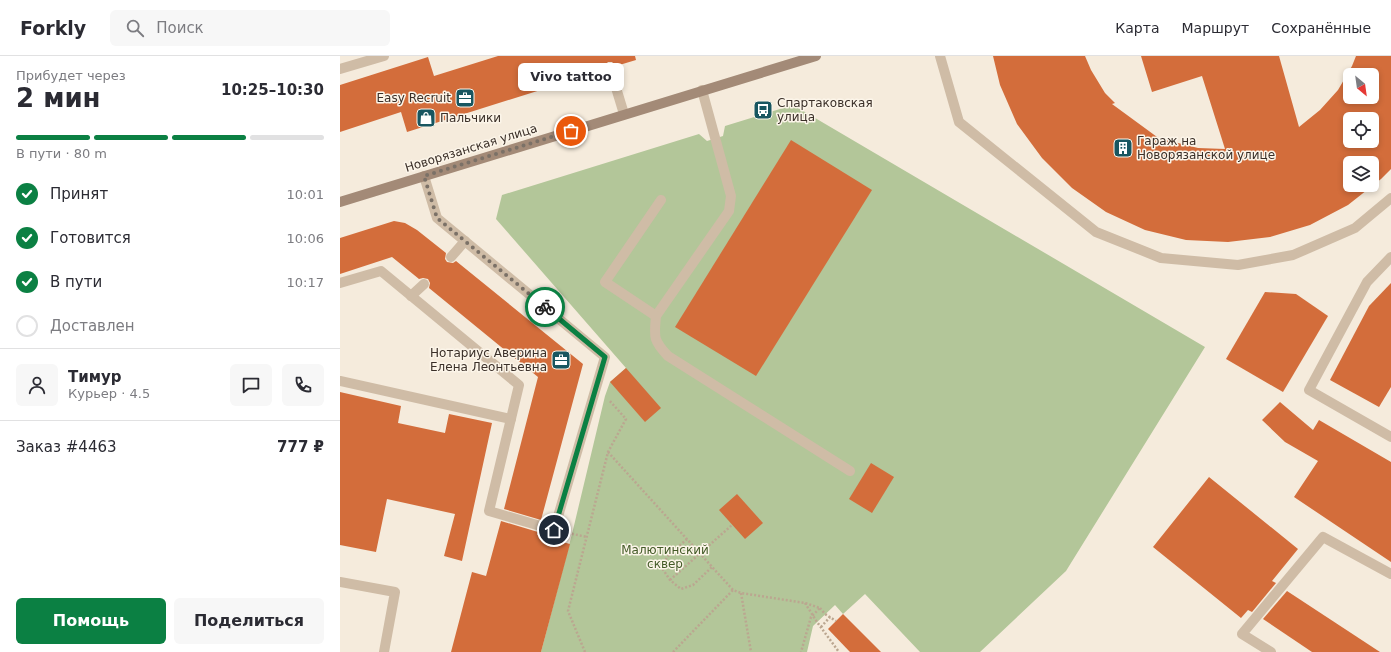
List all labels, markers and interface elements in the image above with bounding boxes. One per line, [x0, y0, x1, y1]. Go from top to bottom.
search box [110, 10, 390, 46]
text: Forkly [20, 17, 86, 39]
icon: search [124, 17, 146, 39]
text: Поиск [156, 19, 204, 37]
text: Карта [1115, 20, 1159, 36]
text: Маршрут [1181, 20, 1249, 36]
text: Сохранённые [1271, 20, 1371, 36]
callout: Vivo tattoo [518, 63, 624, 91]
text: Прибудет через [16, 68, 126, 83]
north arrow [1343, 68, 1379, 104]
map controls [1343, 68, 1379, 192]
text: Vivo tattoo [530, 69, 612, 84]
text: 10:25–10:30 [221, 81, 324, 99]
text: 2 мин [16, 83, 101, 113]
office icon: Easy Recruit [454, 87, 476, 109]
place label: Easy Recruit [377, 91, 451, 105]
place label: Спартаковская улица [777, 96, 873, 124]
bus stop icon: Спартаковская улица [752, 99, 774, 121]
shop icon: Пальчики [415, 107, 437, 129]
place label: Пальчики [440, 111, 501, 125]
button: locate [1343, 112, 1379, 148]
pin [554, 114, 588, 148]
icon: bag [560, 120, 582, 142]
street label: Новорязанская улица [403, 121, 539, 175]
place label: Гараж на Новорязанской улице [1137, 134, 1275, 162]
building icon: Гараж на Новорязанской улице [1112, 137, 1134, 159]
text: В пути · 80 m [16, 146, 107, 161]
button: layers [1343, 156, 1379, 192]
icon: check [16, 183, 38, 205]
text: Принят [50, 185, 108, 203]
text: 10:01 [287, 187, 324, 202]
icon: check [16, 227, 38, 249]
text: Готовится [50, 229, 131, 247]
text: 10:06 [287, 231, 324, 246]
icon: check [16, 271, 38, 293]
text: В пути [50, 273, 102, 291]
text: 10:17 [287, 275, 324, 290]
courier [525, 287, 565, 327]
icon: bike [534, 296, 556, 318]
text: Доставлен [50, 317, 135, 335]
place label: Нотариус Аверина Елена Леонтьевна [430, 346, 547, 374]
office icon: Нотариус Аверина Елена Леонтьевна [550, 349, 572, 371]
button: person [16, 364, 58, 406]
button: chat [230, 364, 272, 406]
button: phone [282, 364, 324, 406]
text: Тимур [68, 368, 122, 386]
text: Курьер · 4.5 [68, 386, 150, 401]
text: Заказ #4463 [16, 438, 117, 456]
text: 777 ₽ [277, 438, 324, 456]
pin [537, 513, 571, 547]
icon: home [543, 519, 565, 541]
park label: Малютинский сквер [621, 543, 709, 571]
button: Помощь [16, 598, 166, 644]
button: Поделиться [174, 598, 324, 644]

